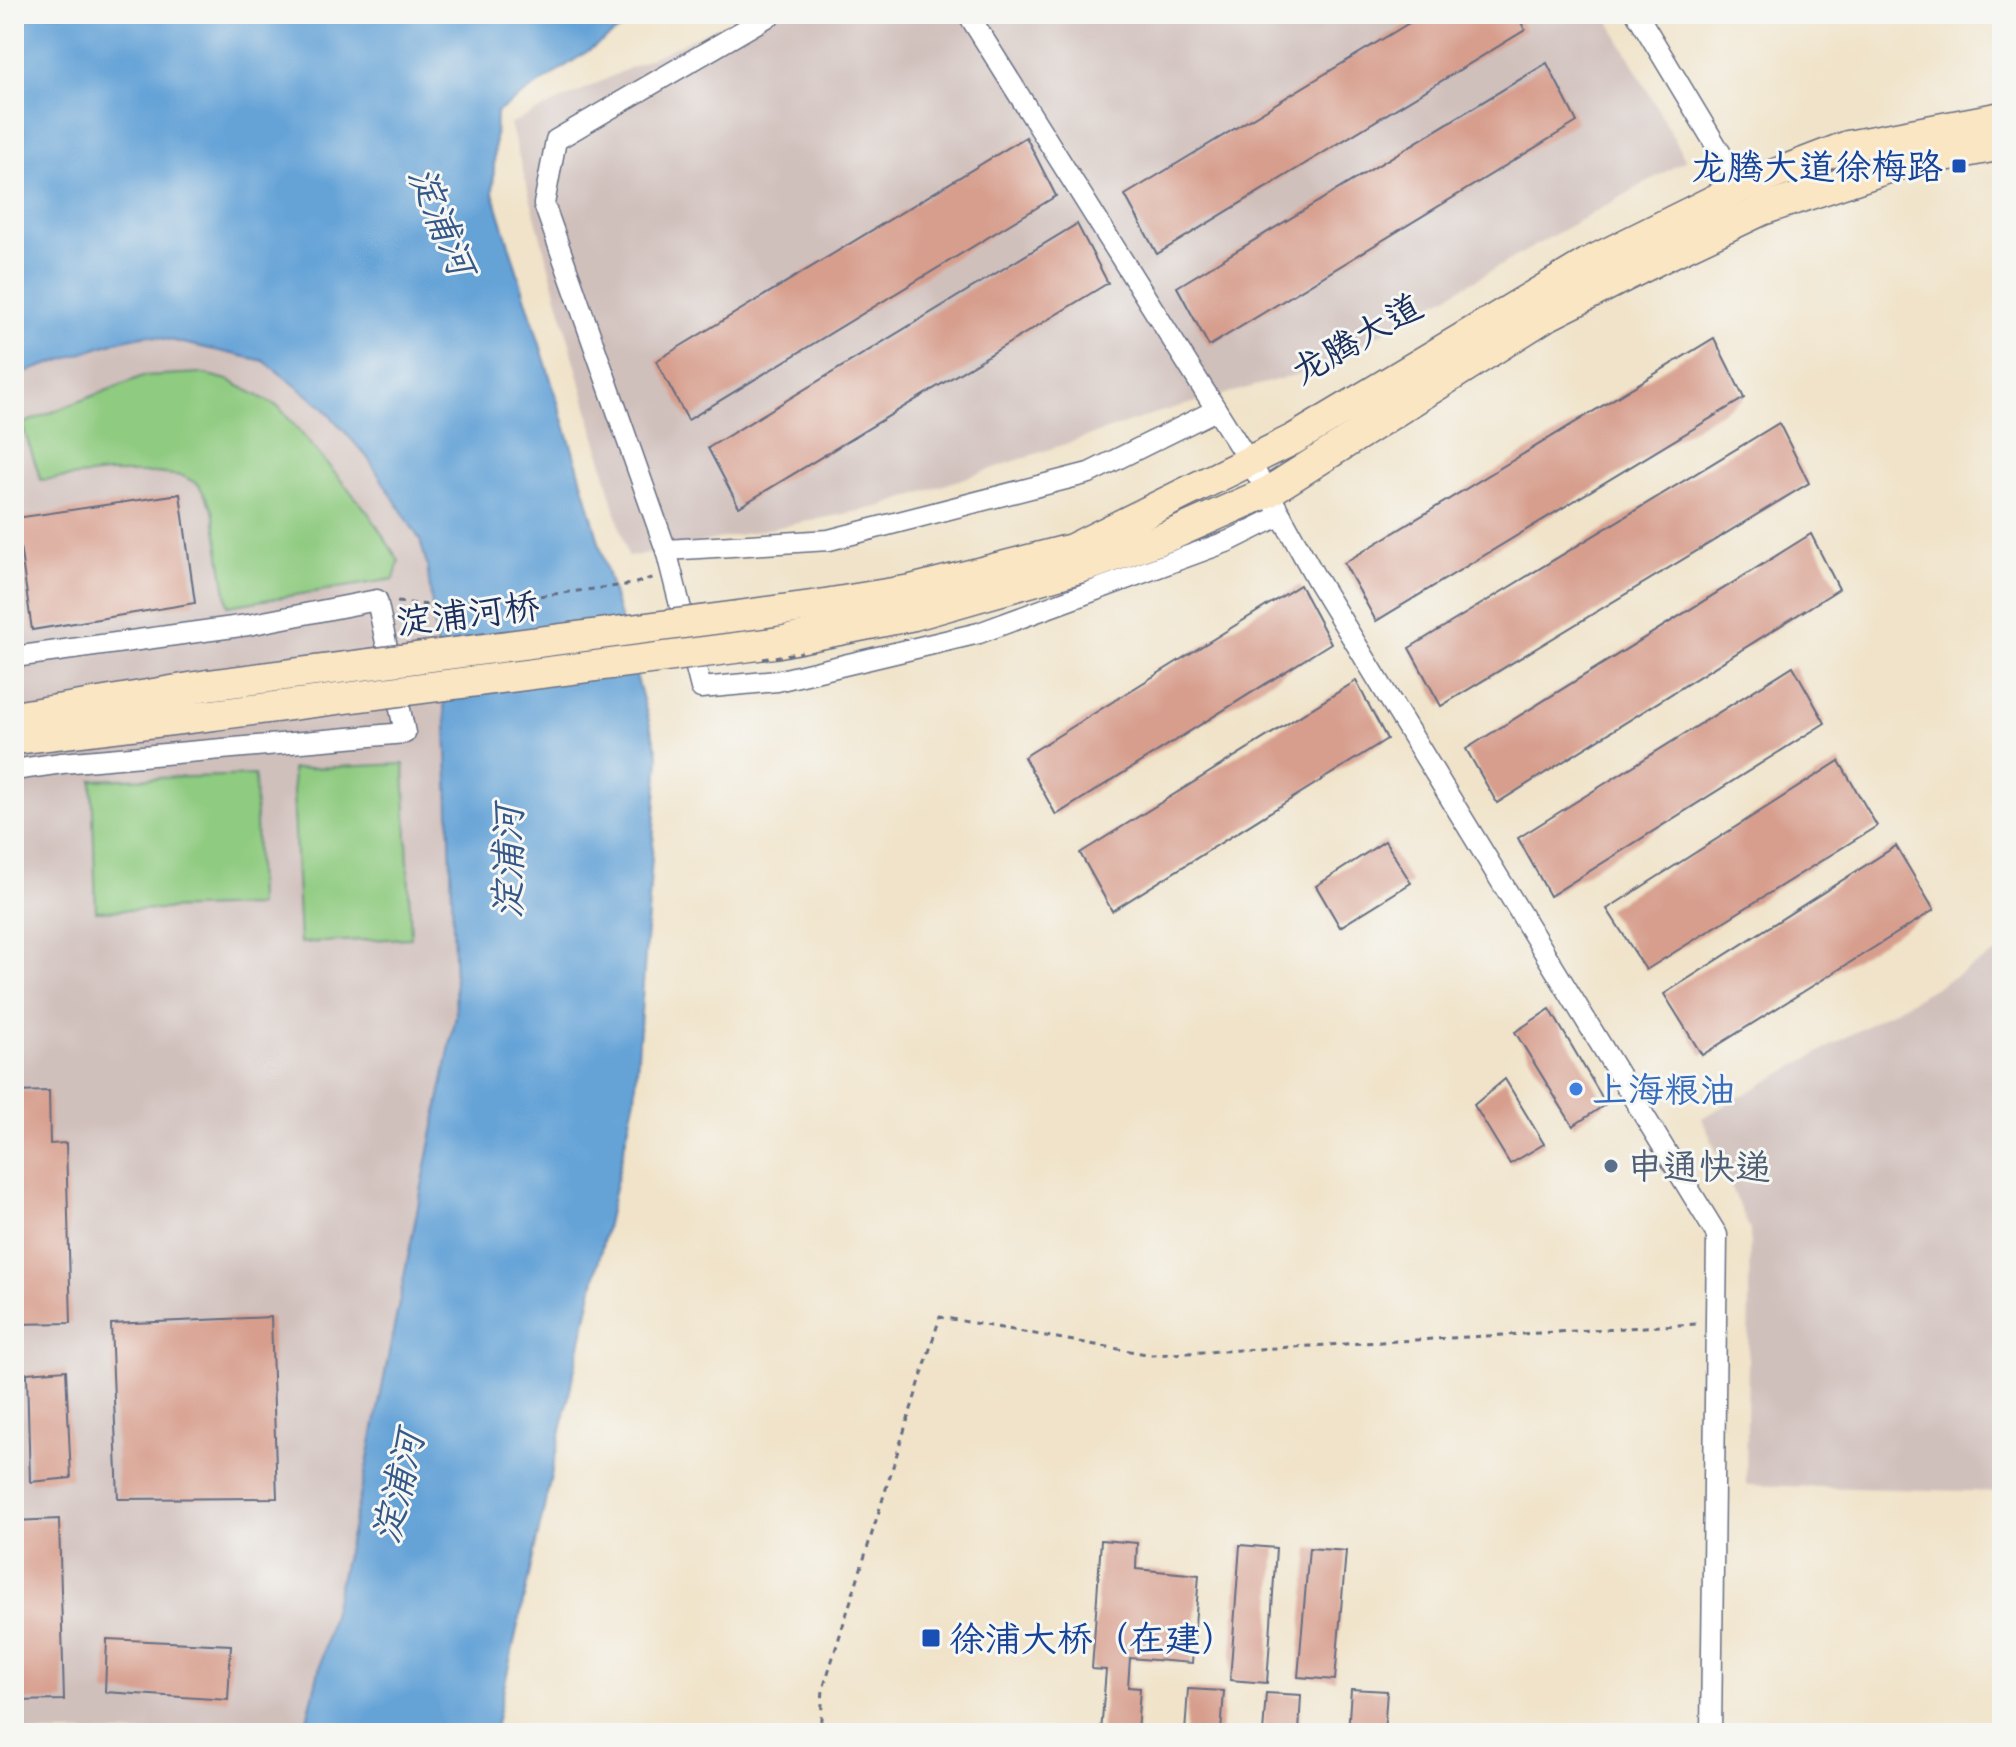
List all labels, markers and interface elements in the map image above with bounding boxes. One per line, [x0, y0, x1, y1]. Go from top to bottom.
place label: 龙腾大道徐梅路 [1691, 144, 1943, 197]
marker: 龙腾大道徐梅路 [1950, 157, 1968, 175]
water label: 淀浦河 [390, 159, 489, 291]
street label: 龙腾大道 [1283, 283, 1434, 401]
street label: 淀浦河桥 [394, 582, 543, 653]
water label: 淀浦河 [484, 799, 540, 919]
place label: 上海粮油 [1592, 1067, 1736, 1120]
marker: 上海粮油 [1567, 1080, 1585, 1098]
place label: 申通快递 [1627, 1144, 1771, 1197]
marker: 申通快递 [1602, 1157, 1620, 1175]
water label: 淀浦河 [362, 1420, 443, 1550]
place label: 徐浦大桥（在建） [949, 1616, 1237, 1669]
marker: 徐浦大桥（在建） [920, 1627, 942, 1649]

